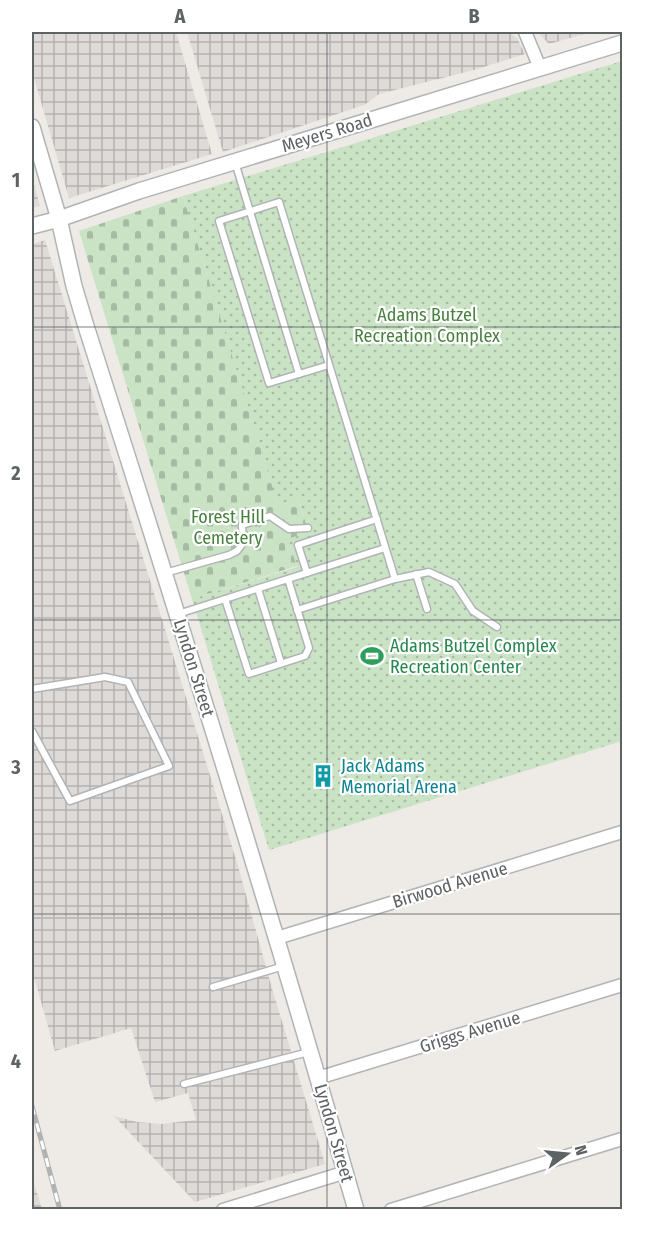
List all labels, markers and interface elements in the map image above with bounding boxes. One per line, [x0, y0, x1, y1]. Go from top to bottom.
text: A [174, 4, 187, 28]
text: B [468, 4, 480, 28]
street label: Meyers Road [279, 109, 375, 157]
text: 1 [12, 168, 20, 192]
park label: Adams Butzel Recreation Complex [354, 304, 500, 347]
text: 2 [10, 461, 21, 485]
park label: Forest Hill Cemetery [191, 506, 265, 549]
street label: Lyndon Street [169, 616, 219, 720]
place label: Adams Butzel Complex Recreation Center [390, 635, 557, 678]
sports icon: Adams Butzel Complex Recreation Center [359, 643, 385, 669]
text: 3 [10, 755, 21, 779]
place label: Jack Adams Memorial Arena [341, 755, 457, 798]
building icon: Jack Adams Memorial Arena [310, 763, 336, 789]
street label: Birwood Avenue [390, 857, 510, 913]
street label: Griggs Avenue [417, 1006, 523, 1058]
text: 4 [11, 1049, 21, 1073]
street label: Lyndon Street [309, 1081, 359, 1185]
north arrow [537, 1124, 597, 1184]
text: N [571, 1143, 591, 1157]

